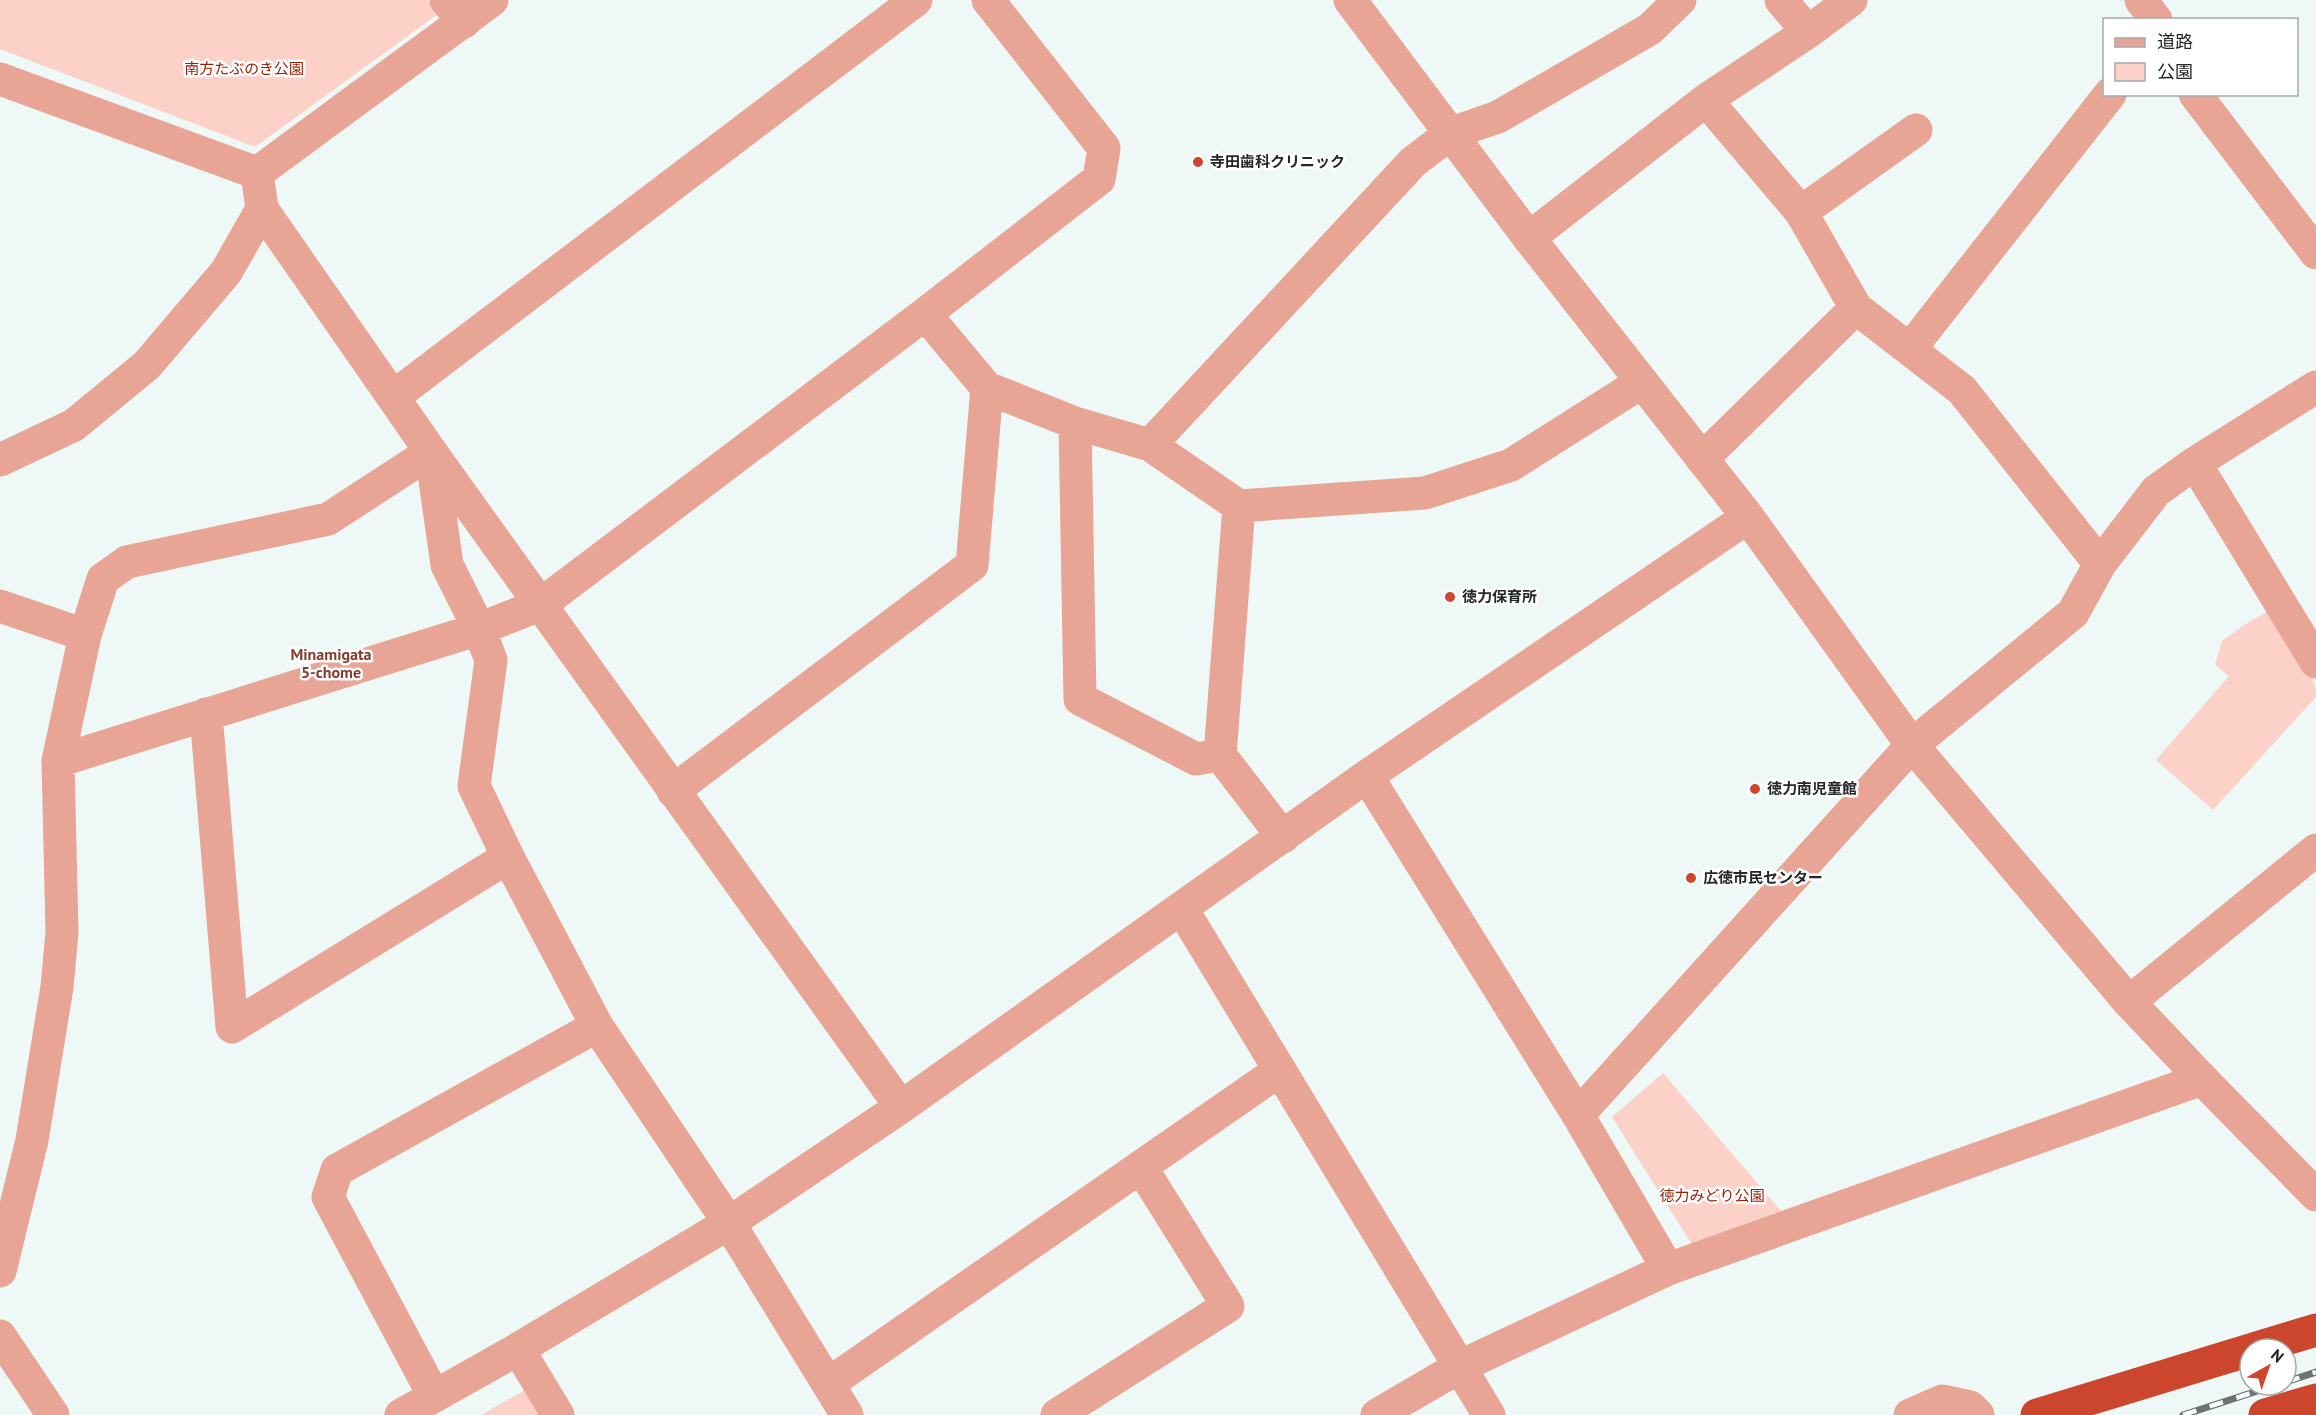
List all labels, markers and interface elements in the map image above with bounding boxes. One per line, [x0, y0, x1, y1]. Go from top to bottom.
legend [2103, 18, 2298, 96]
text: 道路 [2157, 30, 2193, 53]
park label: 南方たぶのき公園 [184, 59, 304, 78]
text: 公園 [2157, 60, 2193, 83]
place label: 寺田歯科クリニック [1210, 152, 1345, 171]
marker: 寺田歯科クリニック [1191, 155, 1205, 169]
place label: 徳力保育所 [1462, 587, 1537, 606]
marker: 徳力保育所 [1443, 590, 1457, 604]
district label: Minamigata 5-chome [291, 644, 372, 682]
place label: 徳力南児童館 [1767, 779, 1857, 798]
marker: 徳力南児童館 [1748, 782, 1762, 796]
place label: 広徳市民センター [1703, 868, 1823, 887]
marker: 広徳市民センター [1684, 871, 1698, 885]
park label: 徳力みどり公園 [1659, 1186, 1765, 1205]
north arrow [2238, 1337, 2298, 1397]
text: N [2267, 1344, 2288, 1367]

